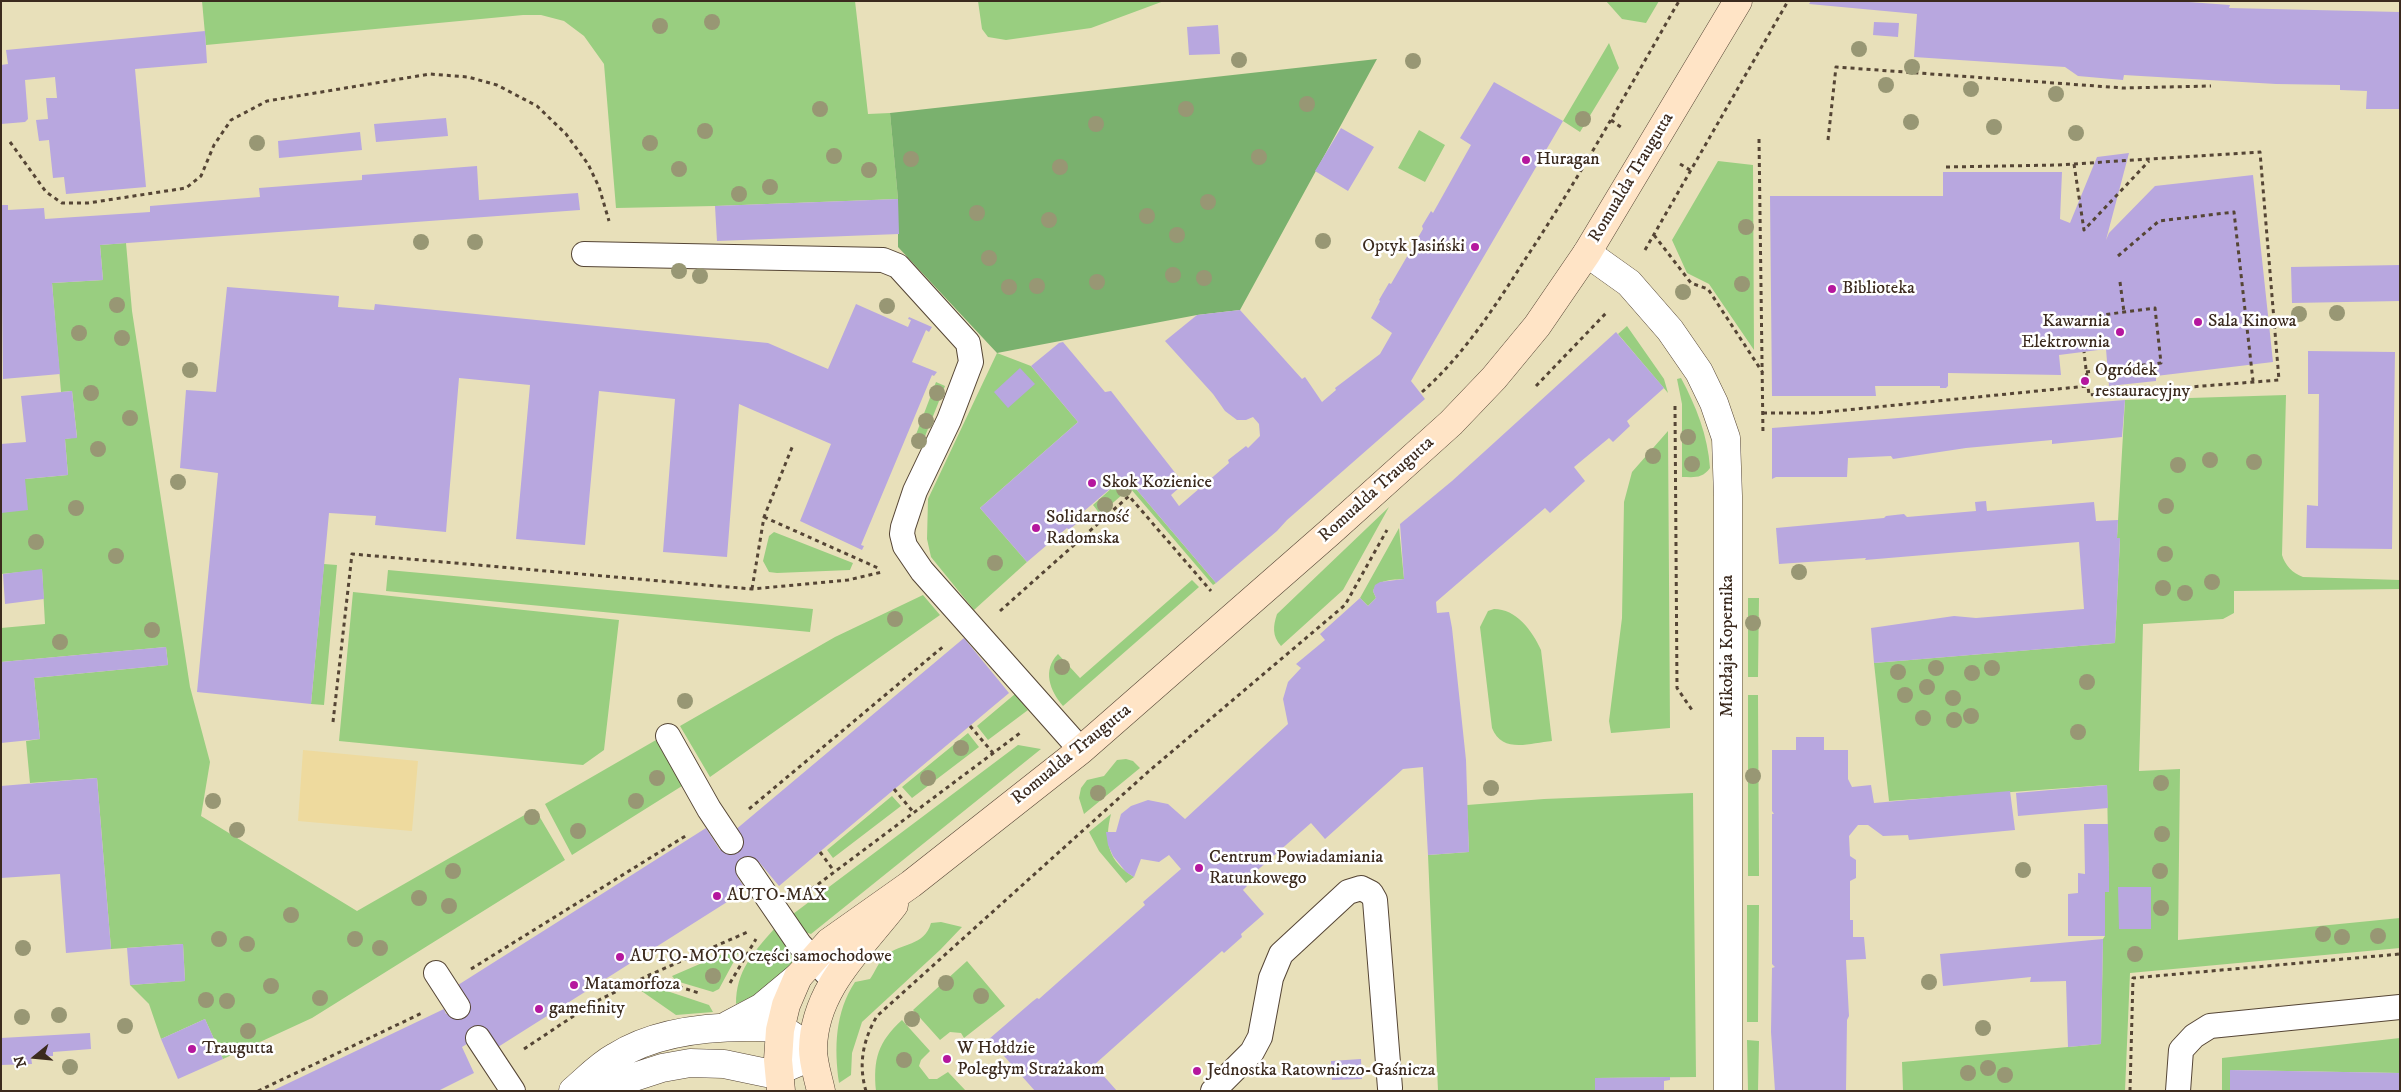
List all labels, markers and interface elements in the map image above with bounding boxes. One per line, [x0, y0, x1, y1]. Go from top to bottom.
street label: Romualda Traugutta [1585, 109, 1679, 247]
place label: Huragan [1536, 149, 1600, 171]
marker: Huragan [1520, 154, 1532, 166]
place label: Optyk Jasiński [1362, 236, 1465, 258]
marker: Optyk Jasiński [1469, 241, 1481, 253]
place label: Biblioteka [1842, 278, 1915, 300]
marker: Biblioteka [1826, 283, 1838, 295]
place label: Kawarnia Elektrownia [2021, 311, 2110, 354]
place label: Sala Kinowa [2208, 311, 2297, 333]
marker: Sala Kinowa [2192, 316, 2204, 328]
marker: Kawarnia Elektrownia [2114, 326, 2126, 338]
place label: Ogródek restauracyjny [2095, 360, 2190, 402]
marker: Ogródek restauracyjny [2079, 375, 2091, 387]
street label: Romualda Traugutta [1315, 433, 1439, 547]
place label: Skok Kozienice [1102, 472, 1212, 494]
marker: Skok Kozienice [1086, 477, 1098, 489]
place label: Solidarność Radomska [1046, 507, 1129, 550]
marker: Solidarność Radomska [1030, 522, 1042, 534]
street label: Mikołaja Kopernika [1717, 575, 1739, 717]
street label: Romualda Traugutta [1008, 700, 1136, 810]
place label: Centrum Powiadamiania Ratunkowego [1209, 847, 1383, 890]
marker: Centrum Powiadamiania Ratunkowego [1193, 862, 1205, 874]
place label: AUTO-MAX [727, 885, 827, 907]
marker: AUTO-MAX [711, 890, 723, 902]
place label: AUTO-MOTO części samochodowe [630, 946, 892, 968]
marker: AUTO-MOTO części samochodowe [614, 951, 626, 963]
place label: Matamorfoza [584, 974, 680, 996]
marker: Matamorfoza [568, 979, 580, 991]
place label: gamefinity [549, 998, 625, 1020]
marker: gamefinity [533, 1003, 545, 1015]
north arrow [10, 1032, 60, 1082]
place label: Traugutta [202, 1038, 273, 1060]
place label: W Hołdzie Poległym Strażakom [957, 1038, 1105, 1080]
marker: Traugutta [186, 1043, 198, 1055]
text: N [10, 1053, 31, 1070]
marker: W Hołdzie Poległym Strażakom [941, 1053, 953, 1065]
place label: Jednostka Ratowniczo-Gaśnicza [1207, 1060, 1435, 1082]
marker: Jednostka Ratowniczo-Gaśnicza [1191, 1065, 1203, 1077]

